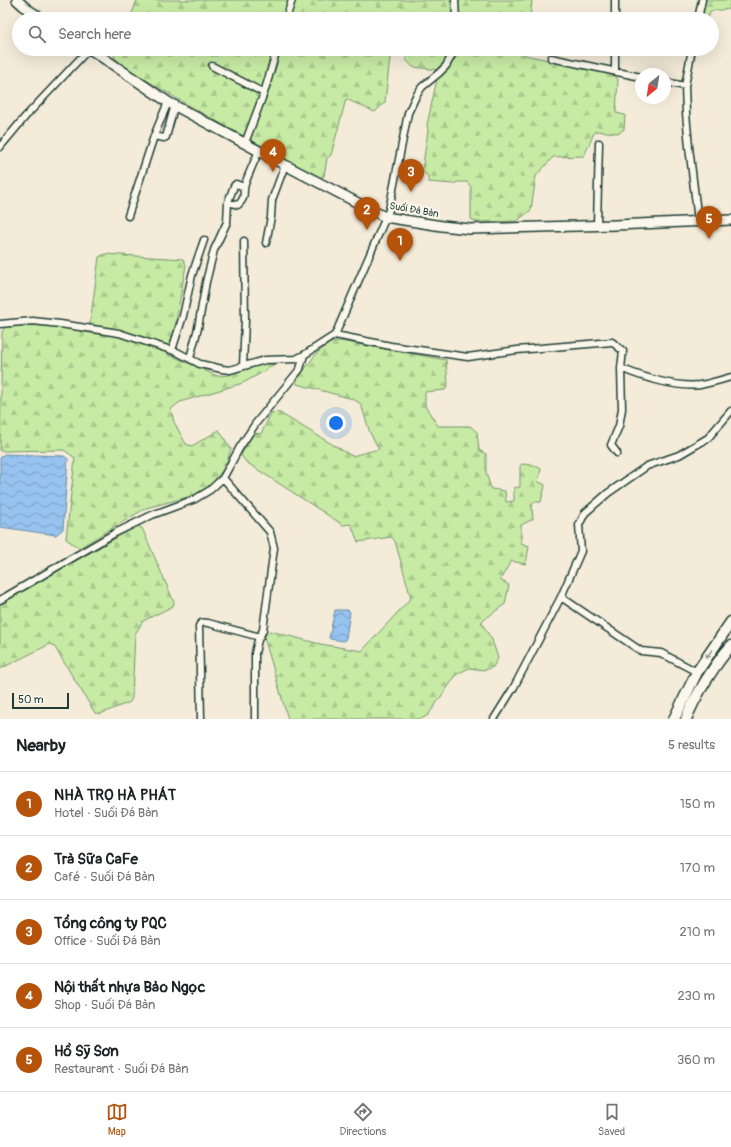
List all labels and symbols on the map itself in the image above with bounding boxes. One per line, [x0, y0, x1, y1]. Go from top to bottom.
north arrow [635, 68, 671, 104]
pin: 4 [260, 139, 286, 172]
pin: 3 [398, 159, 424, 192]
pin: 2 [354, 197, 380, 230]
street label: Suối Đá Bàn [388, 199, 440, 220]
pin: 5 [696, 206, 722, 239]
pin: 1 [387, 228, 413, 261]
your location [326, 413, 346, 433]
one-way arrow [705, 649, 713, 659]
scale bar [12, 691, 69, 710]

